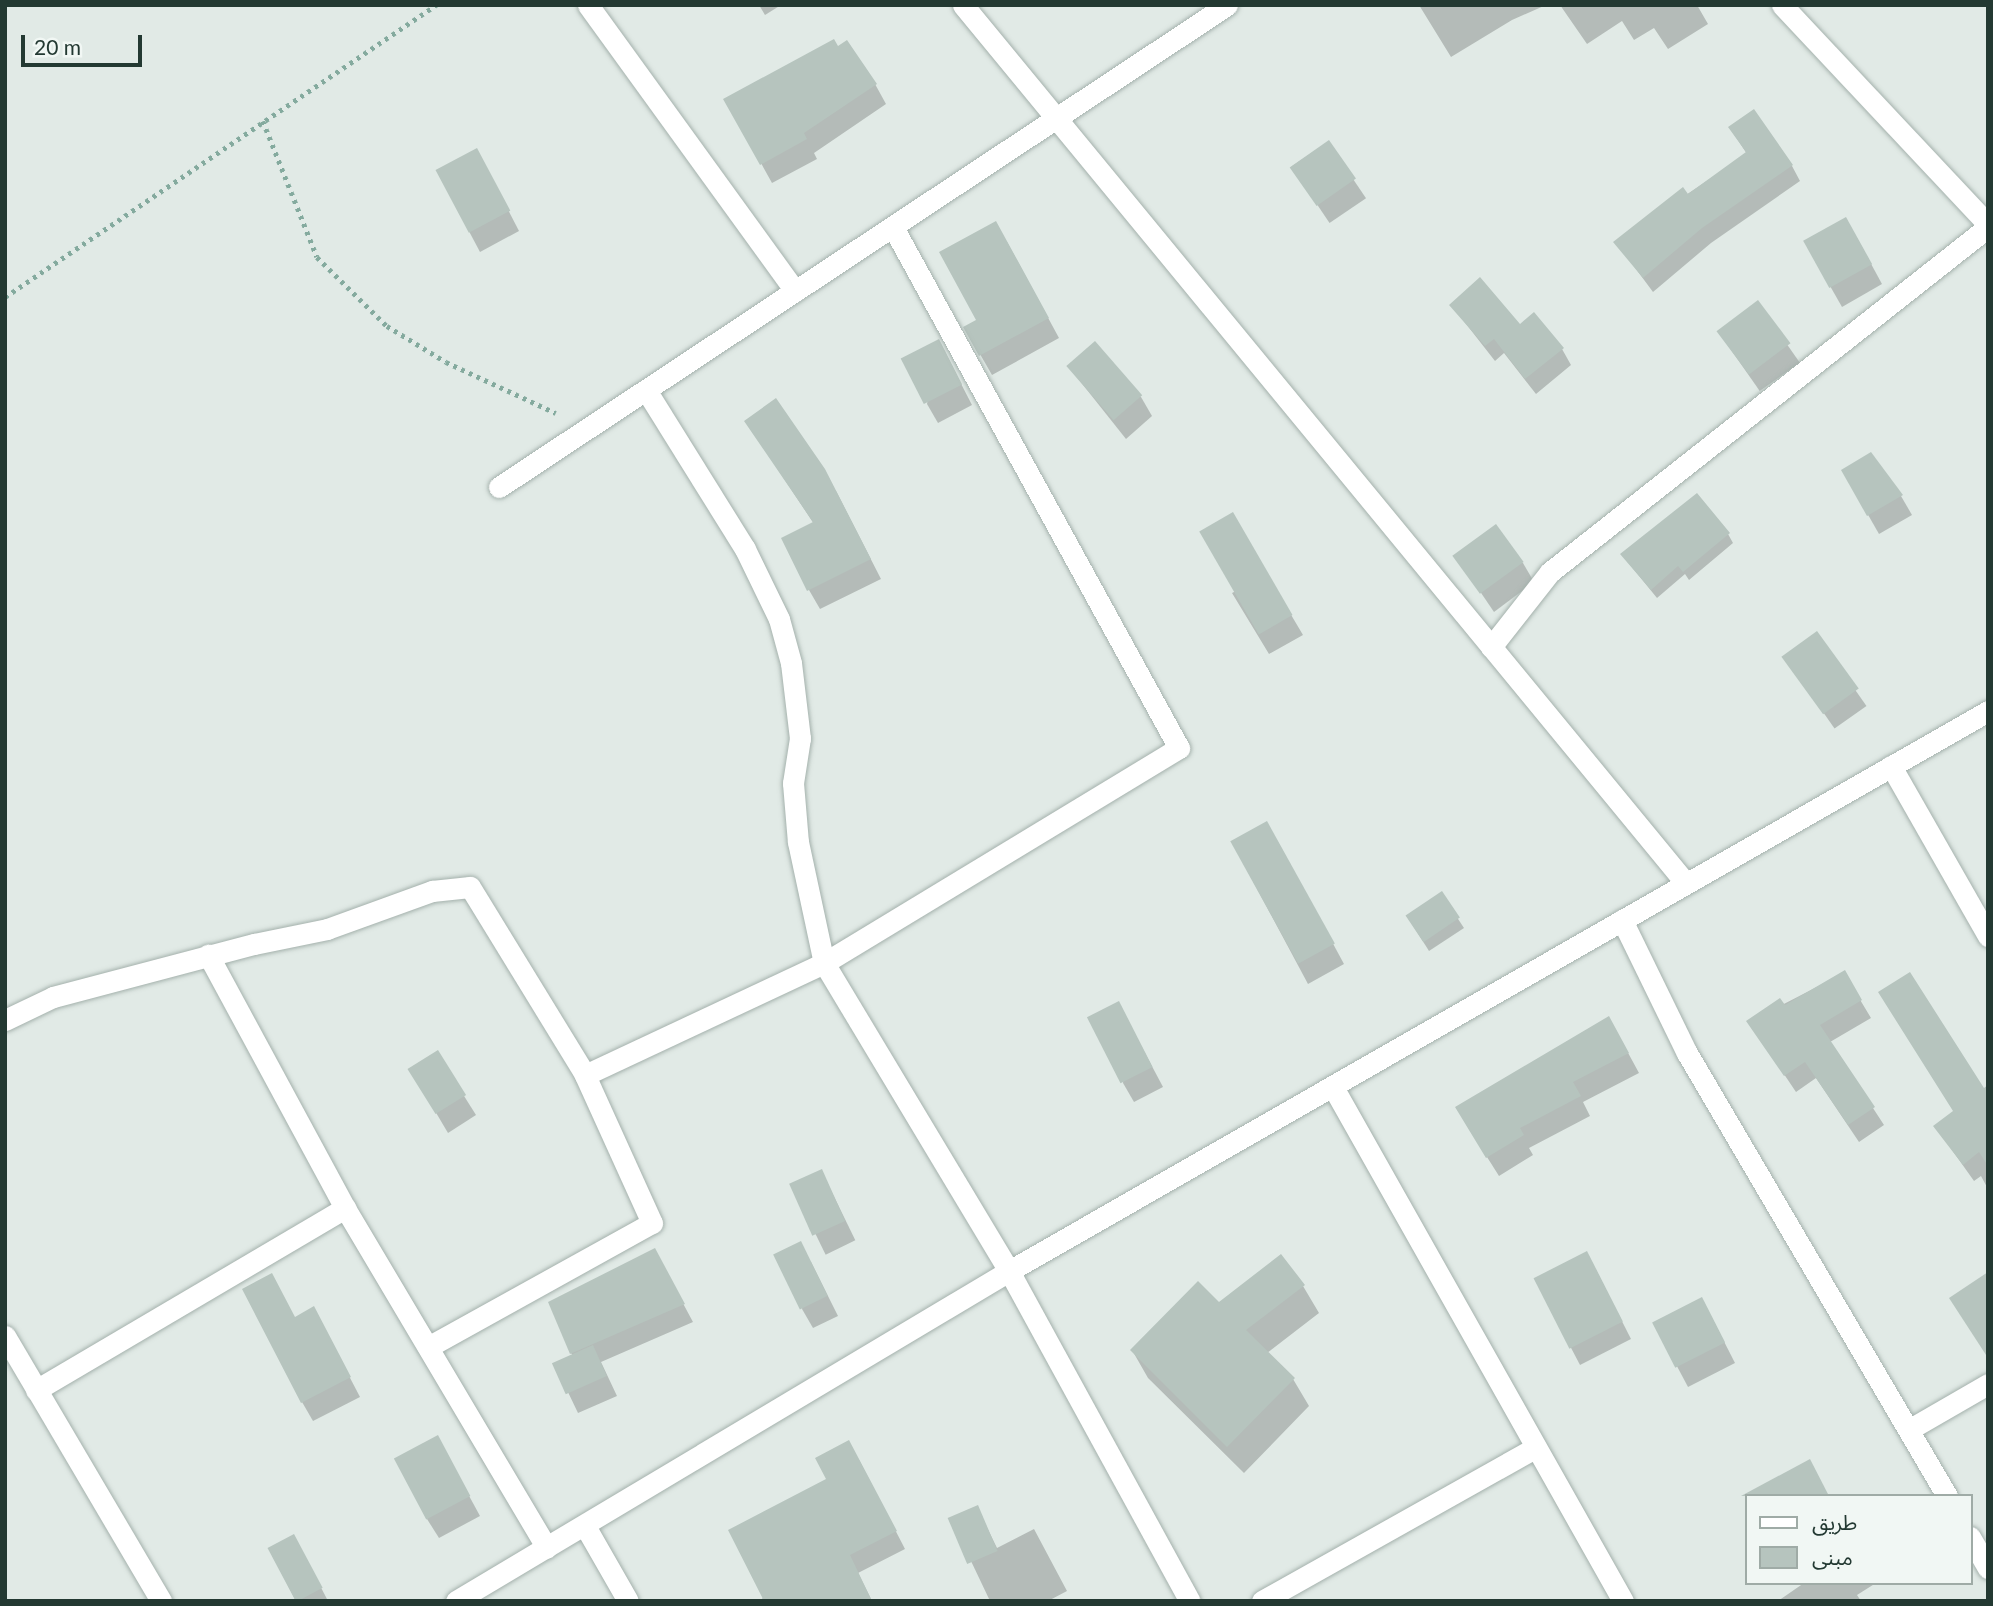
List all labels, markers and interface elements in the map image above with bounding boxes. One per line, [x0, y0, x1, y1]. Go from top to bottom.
scale bar [24, 21, 145, 65]
text: 20 m [34, 34, 81, 59]
legend [1744, 1494, 1972, 1585]
text: طريق [1812, 1509, 1857, 1534]
text: مبنى [1812, 1544, 1853, 1569]

